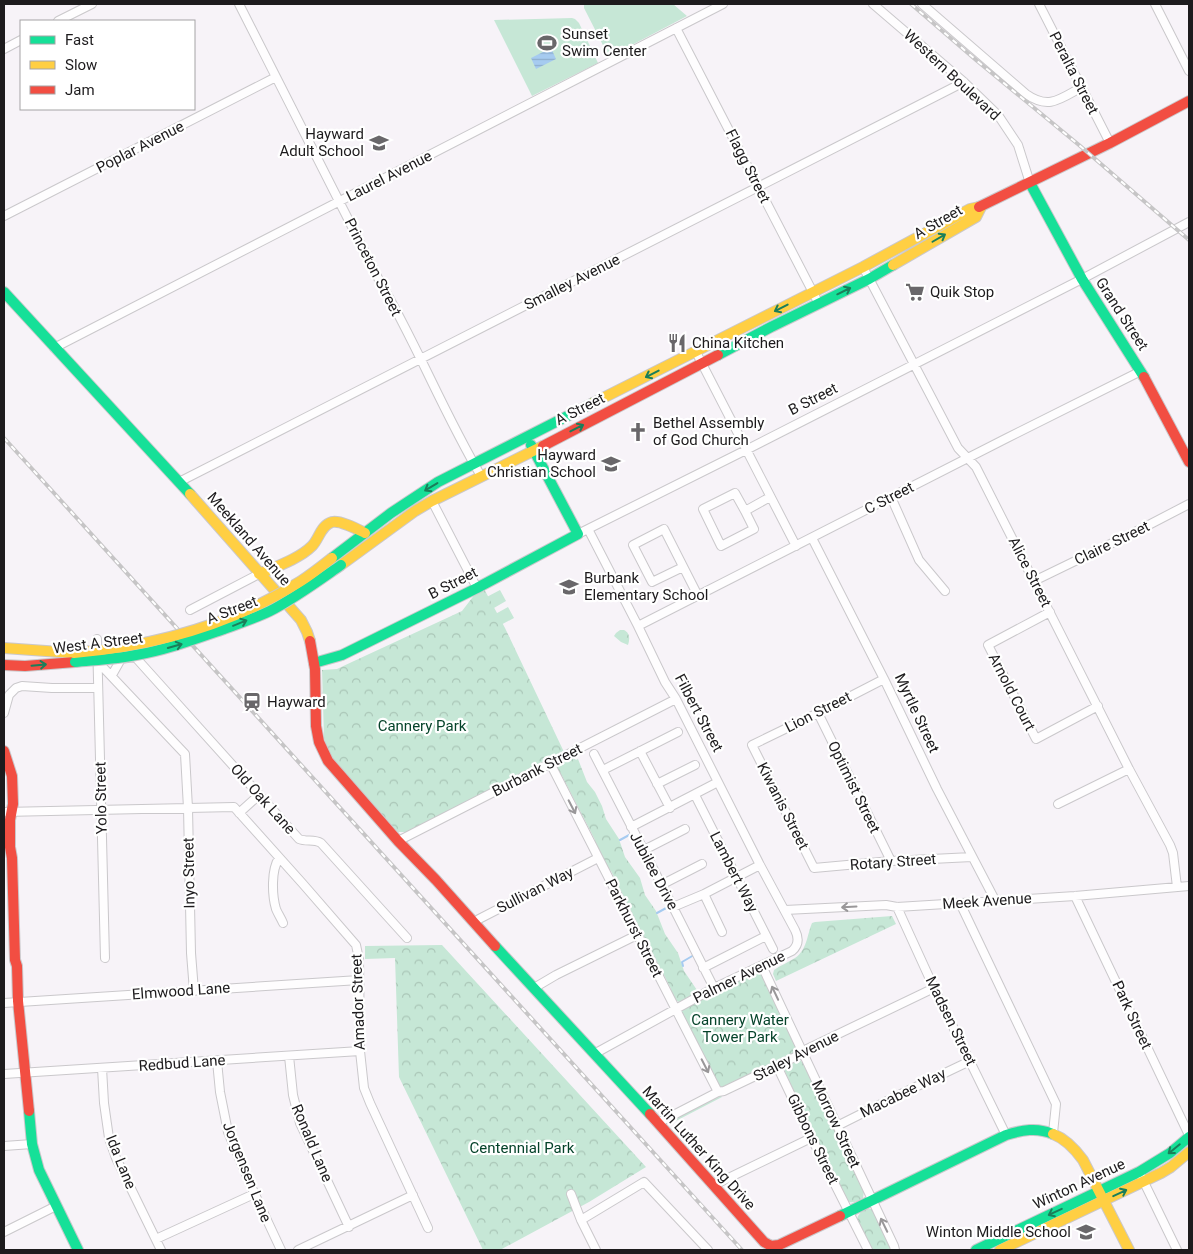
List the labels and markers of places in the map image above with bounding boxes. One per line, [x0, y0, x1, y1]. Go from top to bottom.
place label: Sunset Swim Center [562, 25, 647, 60]
sports icon: Sunset Swim Center [536, 32, 558, 54]
place label: Hayward Adult School [279, 125, 364, 160]
school or university icon: Hayward Adult School [368, 132, 390, 154]
supermarket icon: Quik Stop [904, 281, 926, 303]
place label: Quik Stop [930, 283, 994, 301]
restaurant icon: China Kitchen [666, 332, 688, 354]
place label: China Kitchen [692, 334, 784, 352]
place label: Bethel Assembly of God Church [653, 414, 764, 449]
church icon: Bethel Assembly of God Church [627, 421, 649, 443]
place label: Hayward Christian School [487, 446, 596, 481]
school or university icon: Hayward Christian School [600, 453, 622, 475]
place label: Burbank Elementary School [584, 569, 708, 604]
school or university icon: Burbank Elementary School [558, 576, 580, 598]
station icon: Hayward [241, 691, 263, 713]
place label: Hayward [267, 693, 326, 711]
school or university icon: Winton Middle School [1075, 1221, 1097, 1243]
place label: Winton Middle School [926, 1223, 1071, 1241]

